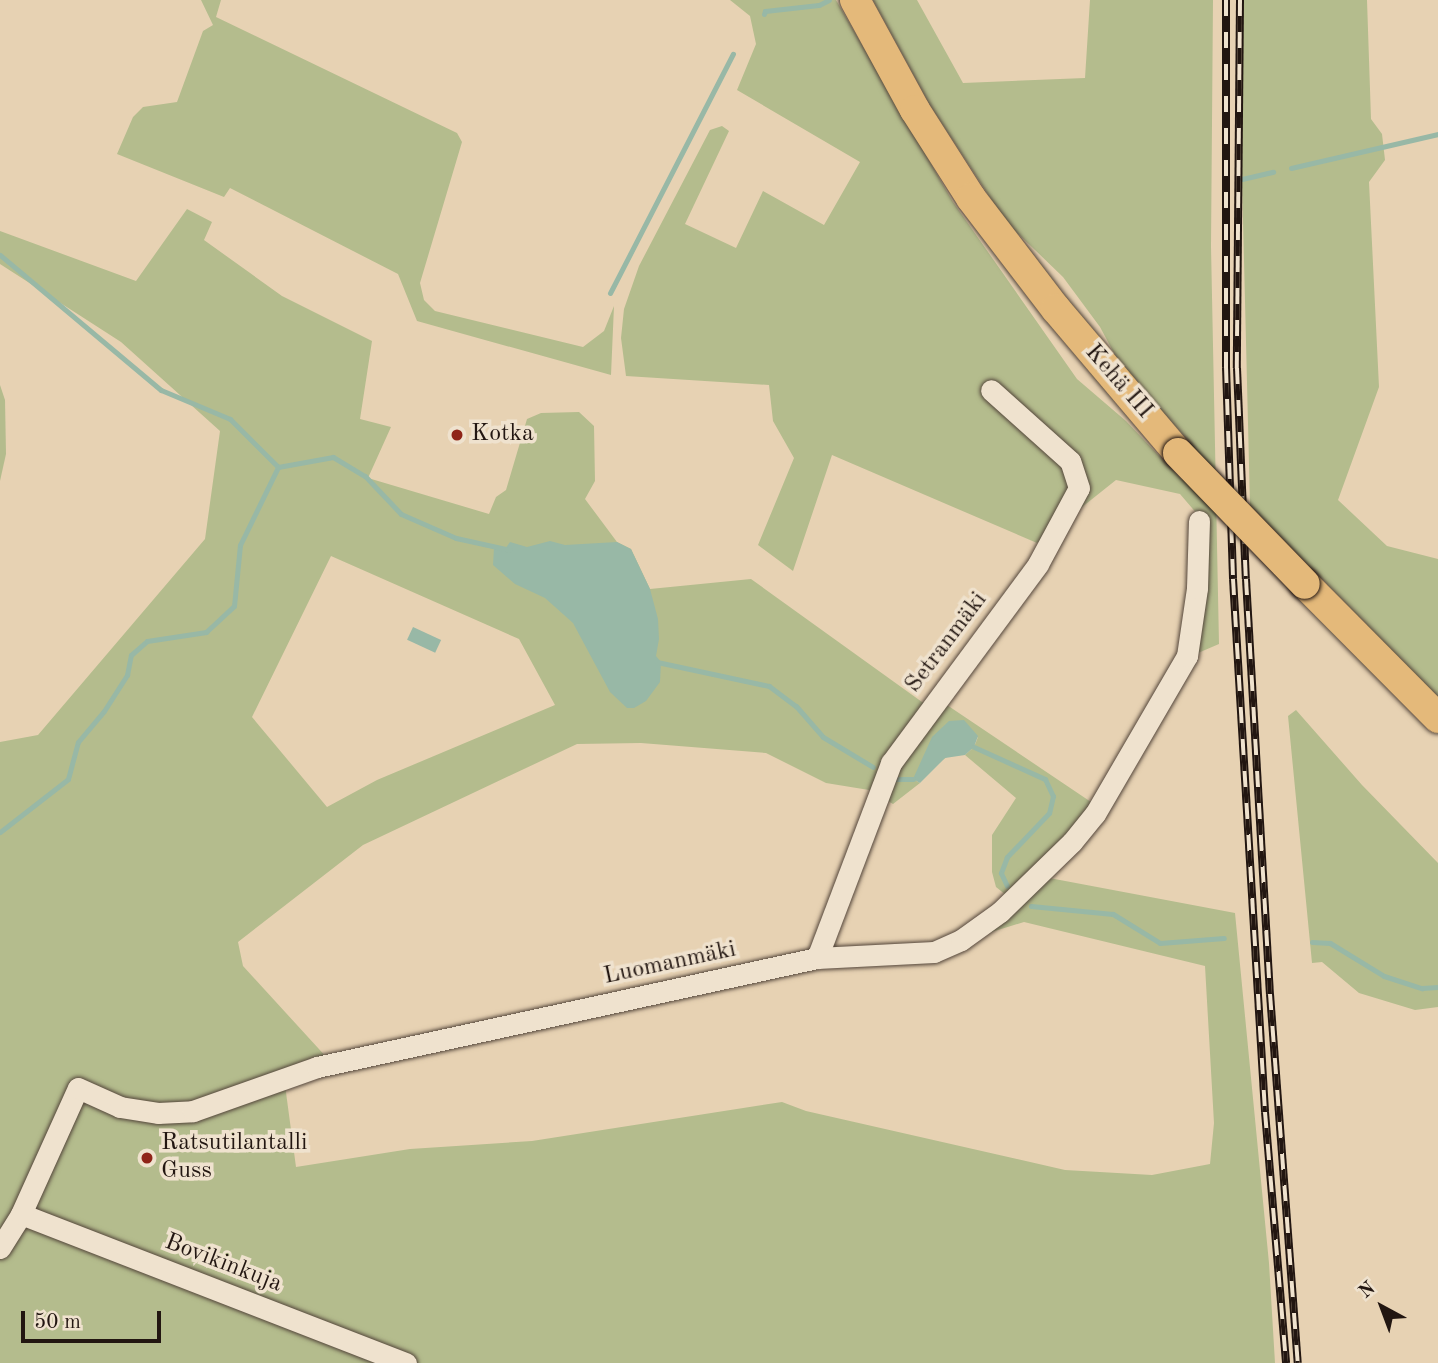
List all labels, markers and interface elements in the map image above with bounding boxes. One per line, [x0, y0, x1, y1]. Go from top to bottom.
street label: Kehä III [1078, 339, 1158, 425]
place label: Kotka [471, 421, 534, 449]
marker: Kotka [449, 427, 465, 443]
street label: Setranmäki [900, 587, 994, 699]
street label: Luomanmäki [601, 936, 739, 992]
place label: Ratsutilantalli Guss [161, 1130, 308, 1186]
marker: Ratsutilantalli Guss [139, 1150, 155, 1166]
street label: Bovikinkuja [160, 1228, 286, 1300]
north arrow [1347, 1272, 1417, 1342]
text: N [1356, 1279, 1380, 1303]
scale bar [24, 1296, 164, 1340]
text: 50 m [34, 1312, 81, 1333]

